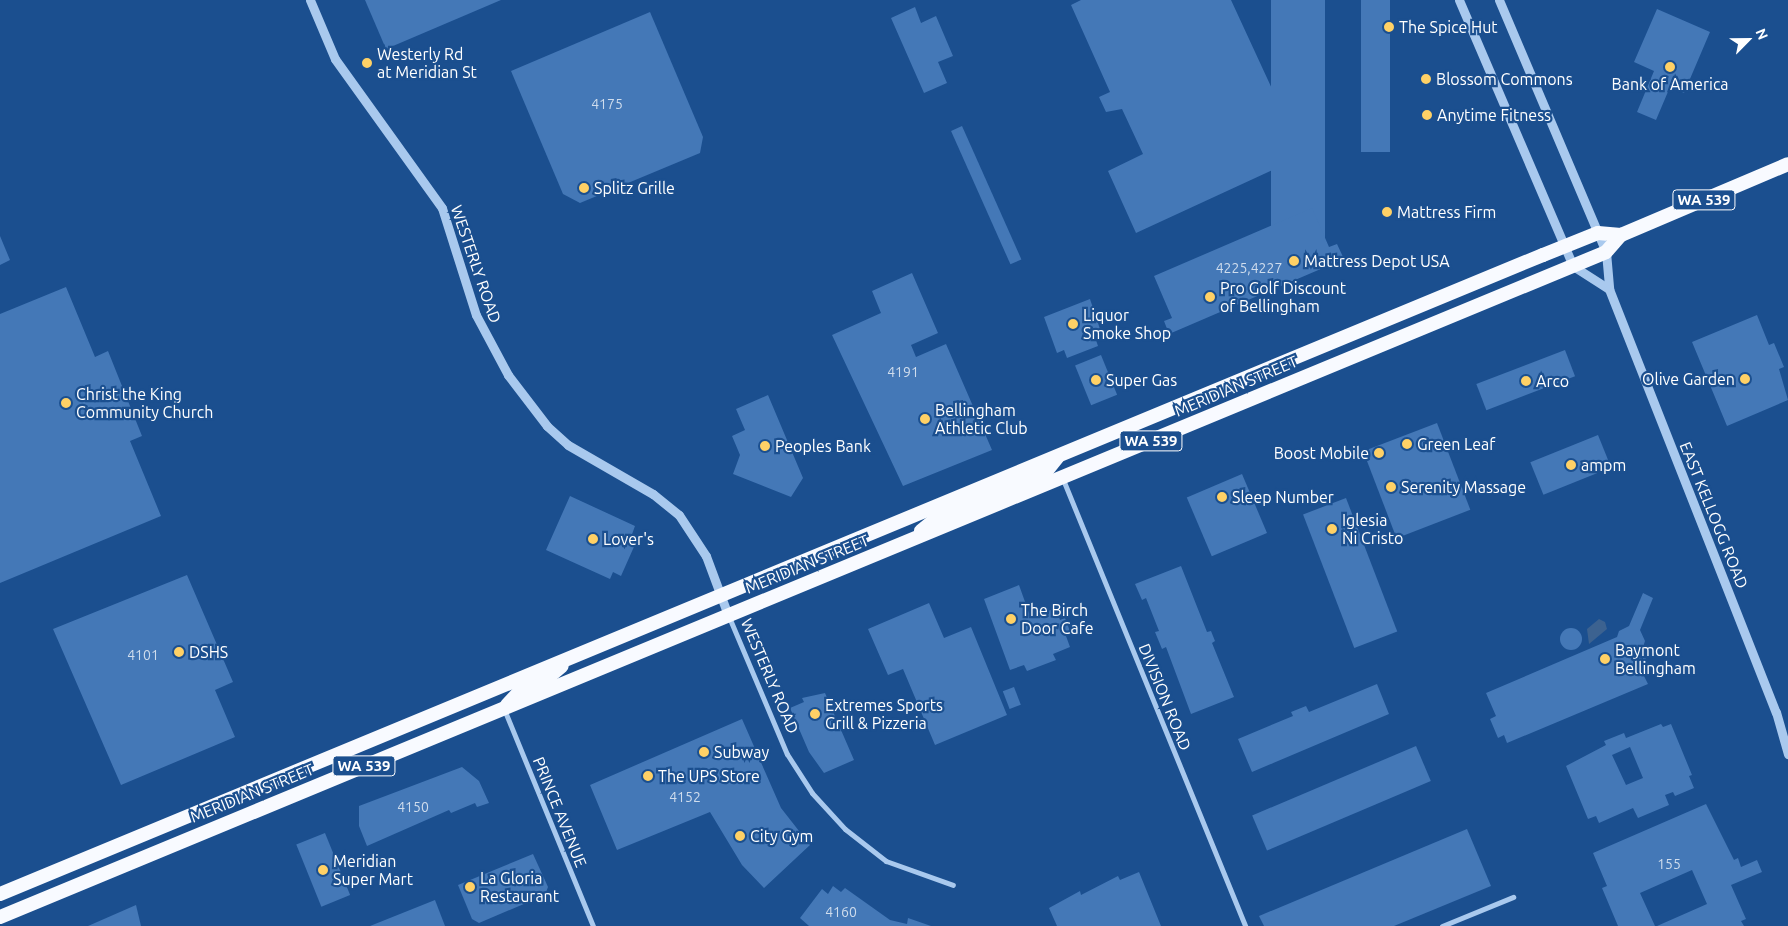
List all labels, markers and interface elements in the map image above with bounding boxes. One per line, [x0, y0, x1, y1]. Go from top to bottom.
north arrow [1723, 15, 1773, 65]
place label: The Spice Hut [1399, 17, 1498, 37]
marker: The Spice Hut [1383, 21, 1395, 33]
text: N [1752, 26, 1771, 42]
place label: Westerly Rd at Meridian St [377, 44, 477, 82]
marker: Westerly Rd at Meridian St [361, 57, 373, 69]
marker: Bank of America [1664, 61, 1676, 73]
place label: Blossom Commons [1436, 69, 1573, 89]
marker: Blossom Commons [1420, 73, 1432, 85]
place label: Bank of America [1612, 74, 1728, 94]
house number: 4175 [591, 96, 623, 112]
place label: Anytime Fitness [1437, 105, 1551, 125]
marker: Anytime Fitness [1421, 109, 1433, 121]
place label: Splitz Grille [594, 178, 675, 198]
marker: Splitz Grille [578, 182, 590, 194]
road number: WA 539 [1672, 188, 1736, 212]
place label: Mattress Firm [1397, 202, 1496, 222]
street label: WESTERLY ROAD [447, 203, 505, 325]
marker: Mattress Firm [1381, 206, 1393, 218]
place label: Mattress Depot USA [1304, 251, 1450, 271]
marker: Mattress Depot USA [1288, 255, 1300, 267]
house number: 4225,4227 [1216, 260, 1282, 276]
place label: Pro Golf Discount of Bellingham [1220, 278, 1346, 316]
marker: Pro Golf Discount of Bellingham [1204, 291, 1216, 303]
place label: Liquor Smoke Shop [1083, 305, 1171, 343]
marker: Liquor Smoke Shop [1067, 318, 1079, 330]
street label: MERIDIAN STREET [1172, 351, 1300, 421]
house number: 4191 [887, 364, 919, 380]
place label: Olive Garden [1642, 369, 1735, 389]
place label: Super Gas [1106, 370, 1177, 390]
place label: Arco [1536, 371, 1569, 391]
marker: Olive Garden [1739, 373, 1751, 385]
marker: Super Gas [1090, 374, 1102, 386]
marker: Arco [1520, 375, 1532, 387]
place label: Christ the King Community Church [76, 384, 213, 422]
marker: Christ the King Community Church [60, 397, 72, 409]
place label: Bellingham Athletic Club [935, 400, 1028, 438]
marker: Bellingham Athletic Club [919, 413, 931, 425]
road number: WA 539 [1118, 428, 1184, 454]
place label: Green Leaf [1417, 434, 1495, 454]
place label: Peoples Bank [775, 436, 871, 456]
marker: Green Leaf [1401, 438, 1413, 450]
street label: EAST KELLOGG ROAD [1676, 439, 1752, 591]
marker: Peoples Bank [759, 440, 771, 452]
place label: Boost Mobile [1274, 443, 1369, 463]
marker: Boost Mobile [1373, 447, 1385, 459]
place label: ampm [1581, 455, 1626, 475]
marker: ampm [1565, 459, 1577, 471]
place label: Serenity Massage [1401, 477, 1526, 497]
marker: Serenity Massage [1385, 481, 1397, 493]
place label: Sleep Number [1232, 487, 1334, 507]
marker: Sleep Number [1216, 491, 1228, 503]
place label: Iglesia Ni Cristo [1342, 510, 1403, 548]
marker: Iglesia Ni Cristo [1326, 523, 1338, 535]
place label: Lover's [603, 529, 654, 549]
street label: MERIDIAN STREET [742, 530, 872, 598]
marker: Lover's [587, 533, 599, 545]
place label: The Birch Door Cafe [1021, 600, 1094, 638]
marker: The Birch Door Cafe [1005, 613, 1017, 625]
street label: WESTERLY ROAD [737, 615, 803, 737]
place label: Baymont Bellingham [1615, 640, 1696, 678]
street label: DIVISION ROAD [1135, 641, 1195, 753]
place label: DSHS [189, 642, 228, 662]
marker: DSHS [173, 646, 185, 658]
house number: 4101 [127, 647, 159, 663]
marker: Baymont Bellingham [1599, 653, 1611, 665]
place label: Extremes Sports Grill & Pizzeria [825, 695, 943, 733]
marker: Extremes Sports Grill & Pizzeria [809, 708, 821, 720]
place label: Subway [714, 742, 769, 762]
marker: Subway [698, 746, 710, 758]
road number: WA 539 [332, 754, 396, 778]
street label: PRINCE AVENUE [529, 754, 591, 870]
street label: MERIDIAN STREET [187, 759, 317, 827]
place label: The UPS Store [658, 766, 760, 786]
marker: The UPS Store [642, 770, 654, 782]
house number: 4152 [669, 789, 701, 805]
house number: 4150 [397, 799, 429, 815]
place label: City Gym [750, 826, 813, 846]
marker: City Gym [734, 830, 746, 842]
place label: Meridian Super Mart [333, 851, 413, 889]
house number: 155 [1657, 856, 1681, 872]
marker: Meridian Super Mart [317, 864, 329, 876]
place label: La Gloria Restaurant [480, 868, 559, 906]
marker: La Gloria Restaurant [464, 881, 476, 893]
house number: 4160 [825, 904, 857, 920]

